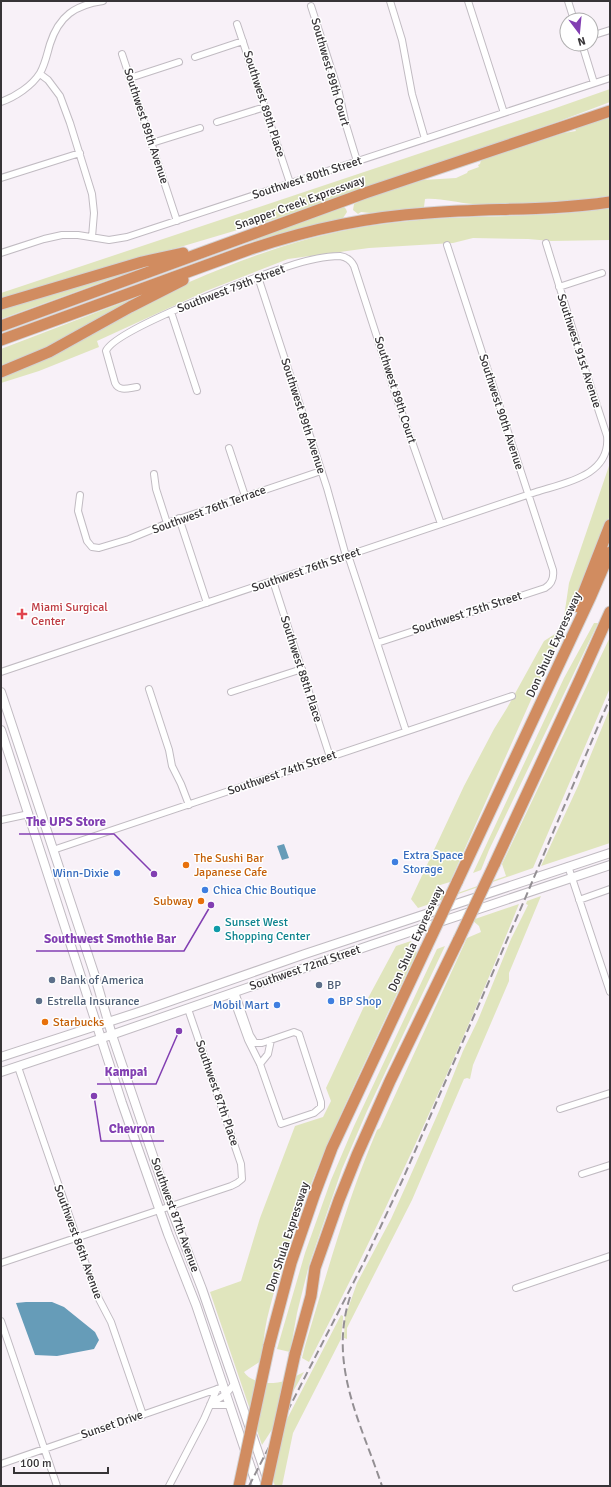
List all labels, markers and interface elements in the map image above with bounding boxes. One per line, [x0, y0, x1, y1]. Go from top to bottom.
north arrow [559, 12, 599, 52]
street label: Southwest 89th Court [307, 16, 353, 128]
text: N [576, 34, 587, 48]
street label: Southwest 89th Place [240, 49, 288, 159]
street label: Southwest 89th Avenue [120, 66, 172, 186]
street label: Southwest 80th Street [250, 153, 364, 203]
street label: Snapper Creek Expressway [233, 172, 367, 233]
street label: Southwest 79th Street [175, 262, 287, 316]
street label: Southwest 91st Avenue [553, 292, 605, 410]
street label: Southwest 89th Court [371, 335, 419, 445]
street label: Southwest 90th Avenue [475, 352, 527, 472]
street label: Southwest 89th Avenue [277, 356, 329, 476]
street label: Southwest 76th Terrace [150, 482, 268, 538]
street label: Southwest 76th Street [250, 544, 362, 596]
street label: Southwest 75th Street [410, 588, 524, 638]
street label: Don Shula Expressway [523, 590, 585, 700]
place label: Miami Surgical Center [31, 600, 108, 629]
marker: Miami Surgical Center [16, 608, 28, 620]
street label: Southwest 88th Place [277, 614, 325, 724]
street label: Southwest 74th Street [226, 747, 338, 799]
callout: The UPS Store [19, 809, 114, 834]
text: The UPS Store [26, 814, 106, 830]
place label: Extra Space Storage [403, 848, 463, 877]
place label: The Sushi Bar Japanese Cafe [194, 851, 267, 880]
marker: Extra Space Storage [390, 857, 400, 867]
marker: The Sushi Bar Japanese Cafe [181, 860, 191, 870]
place label: Winn-Dixie [52, 866, 109, 881]
marker: Winn-Dixie [112, 868, 122, 878]
place label: Chica Chic Boutique [213, 883, 316, 898]
street label: Don Shula Expressway [385, 884, 447, 994]
marker: Chica Chic Boutique [200, 885, 210, 895]
place label: Subway [153, 894, 193, 909]
marker: Subway [196, 896, 206, 906]
place label: Sunset West Shopping Center [225, 915, 311, 944]
marker: Sunset West Shopping Center [212, 924, 222, 934]
callout: Southwest Smothie Bar [36, 926, 184, 951]
text: Southwest Smothie Bar [44, 931, 177, 947]
street label: Southwest 72nd Street [248, 942, 362, 994]
place label: Bank of America [60, 973, 144, 988]
marker: Bank of America [47, 975, 57, 985]
place label: BP [327, 978, 341, 993]
marker: BP [314, 980, 324, 990]
place label: Estrella Insurance [47, 994, 140, 1009]
place label: BP Shop [339, 994, 382, 1009]
marker: Estrella Insurance [34, 996, 44, 1006]
marker: BP Shop [326, 996, 336, 1006]
place label: Mobil Mart [213, 998, 269, 1013]
marker: Mobil Mart [272, 1000, 282, 1010]
place label: Starbucks [53, 1015, 104, 1030]
marker: Starbucks [40, 1017, 50, 1027]
street label: Southwest 87th Place [192, 1038, 242, 1148]
callout: Kampai [97, 1059, 156, 1084]
text: Kampai [105, 1064, 148, 1080]
callout: Chevron [101, 1116, 164, 1141]
text: Chevron [109, 1121, 155, 1137]
street label: Southwest 87th Avenue [147, 1156, 203, 1274]
street label: Don Shula Expressway [263, 1180, 313, 1294]
street label: Southwest 86th Avenue [50, 1183, 106, 1301]
street label: Sunset Drive [79, 1407, 145, 1443]
scale bar [14, 1449, 108, 1475]
text: 100 m [20, 1456, 52, 1471]

